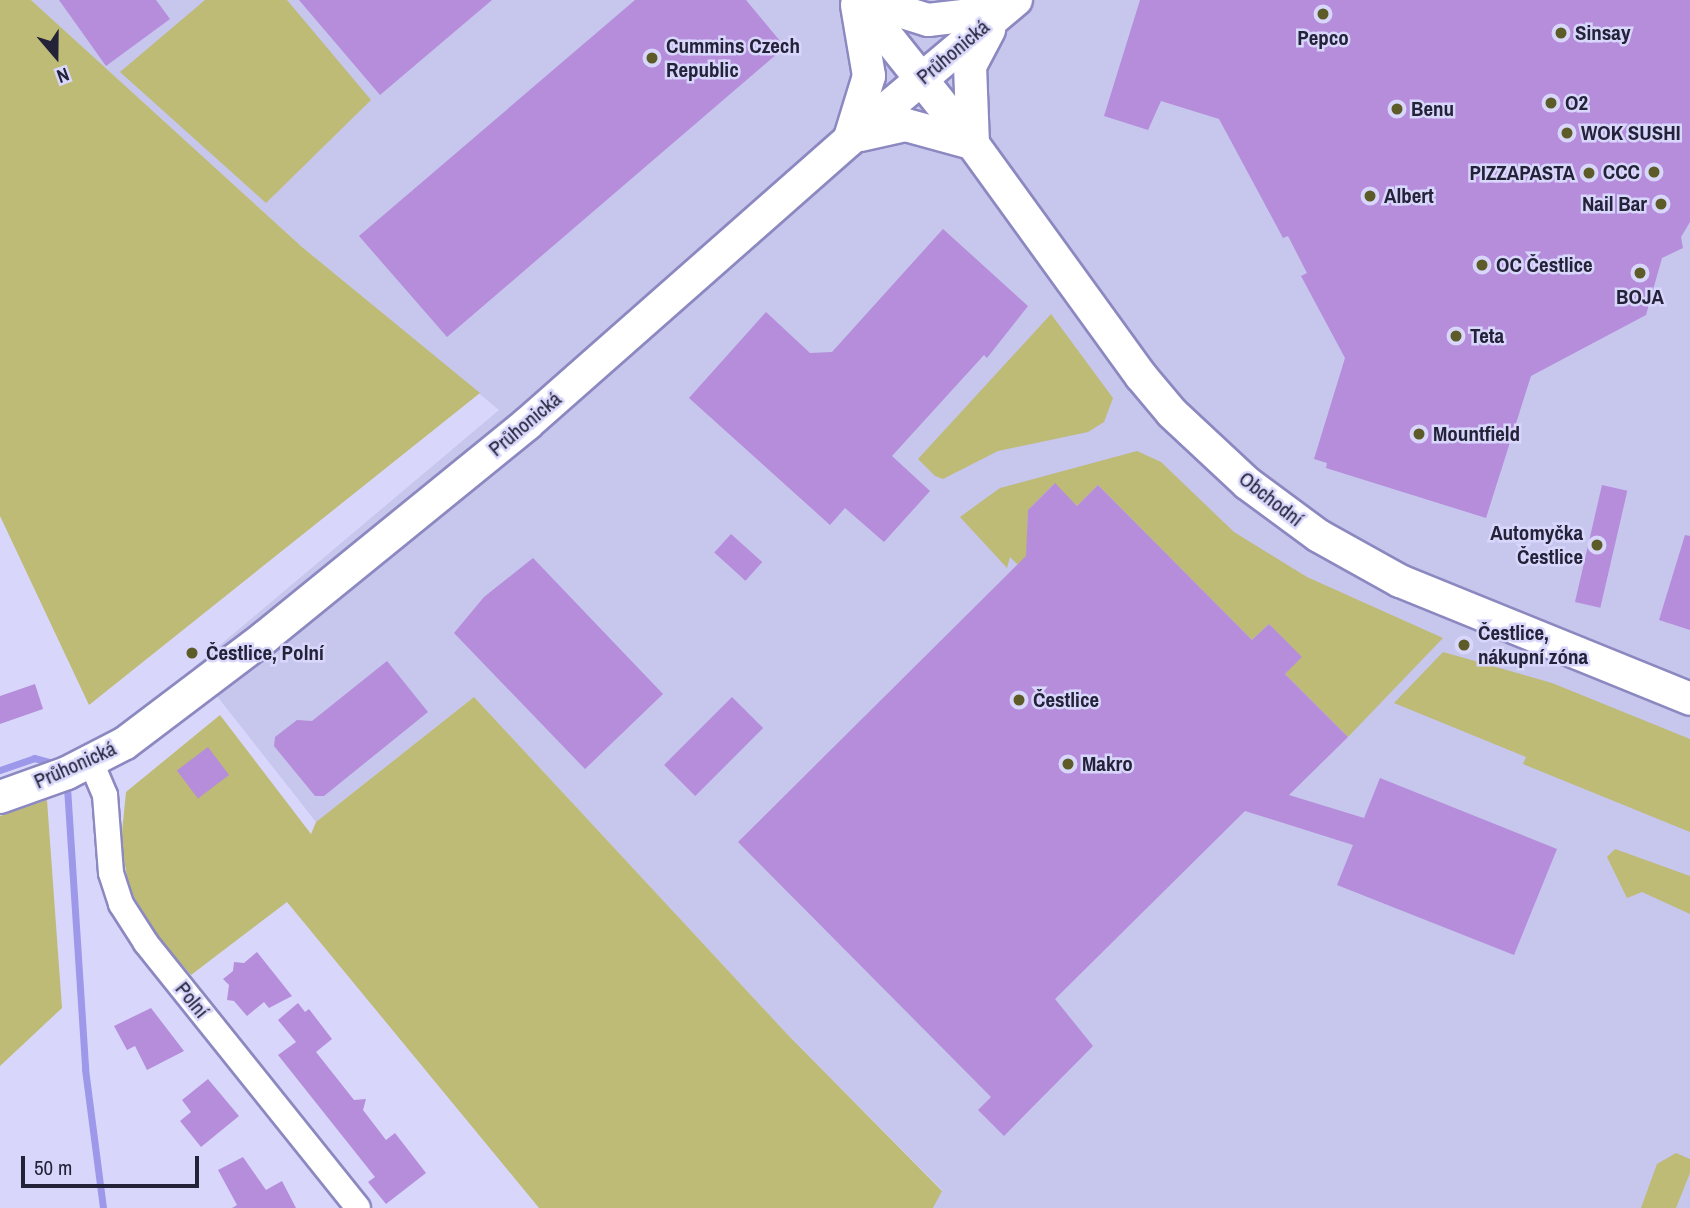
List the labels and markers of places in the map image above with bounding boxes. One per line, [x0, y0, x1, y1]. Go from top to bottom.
marker: Pepco [1315, 6, 1331, 22]
place label: Sinsay [1575, 20, 1631, 46]
place label: Pepco [1297, 25, 1349, 51]
marker: Sinsay [1553, 25, 1569, 41]
place label: Cummins Czech Republic [666, 33, 800, 83]
marker: Cummins Czech Republic [644, 50, 660, 66]
place label: O2 [1565, 90, 1588, 116]
marker: O2 [1543, 95, 1559, 111]
place label: Benu [1411, 96, 1454, 122]
marker: Benu [1389, 101, 1405, 117]
place label: WOK SUSHI [1581, 120, 1680, 146]
marker: WOK SUSHI [1559, 125, 1575, 141]
place label: CCC [1603, 159, 1640, 185]
place label: PIZZAPASTA [1469, 160, 1575, 186]
marker: CCC [1646, 164, 1662, 180]
marker: PIZZAPASTA [1581, 165, 1597, 181]
place label: Albert [1384, 183, 1434, 209]
marker: Albert [1362, 188, 1378, 204]
place label: Nail Bar [1582, 191, 1647, 217]
marker: Nail Bar [1653, 196, 1669, 212]
place label: OC Čestlice [1496, 252, 1593, 278]
marker: OC Čestlice [1474, 257, 1490, 273]
marker: BOJA [1632, 265, 1648, 281]
place label: BOJA [1616, 284, 1664, 310]
place label: Teta [1470, 323, 1504, 349]
marker: Teta [1448, 328, 1464, 344]
place label: Mountfield [1433, 421, 1520, 447]
marker: Mountfield [1411, 426, 1427, 442]
place label: Automyčka Čestlice [1490, 520, 1583, 570]
marker: Automyčka Čestlice [1589, 537, 1605, 553]
place label: Čestlice, nákupní zóna [1478, 620, 1588, 670]
marker: Čestlice, nákupní zóna [1456, 637, 1472, 653]
place label: Čestlice, Polní [206, 640, 324, 666]
marker: Čestlice, Polní [184, 645, 200, 661]
place label: Čestlice [1033, 687, 1099, 713]
marker: Čestlice [1011, 692, 1027, 708]
place label: Makro [1082, 751, 1133, 777]
marker: Makro [1060, 756, 1076, 772]

